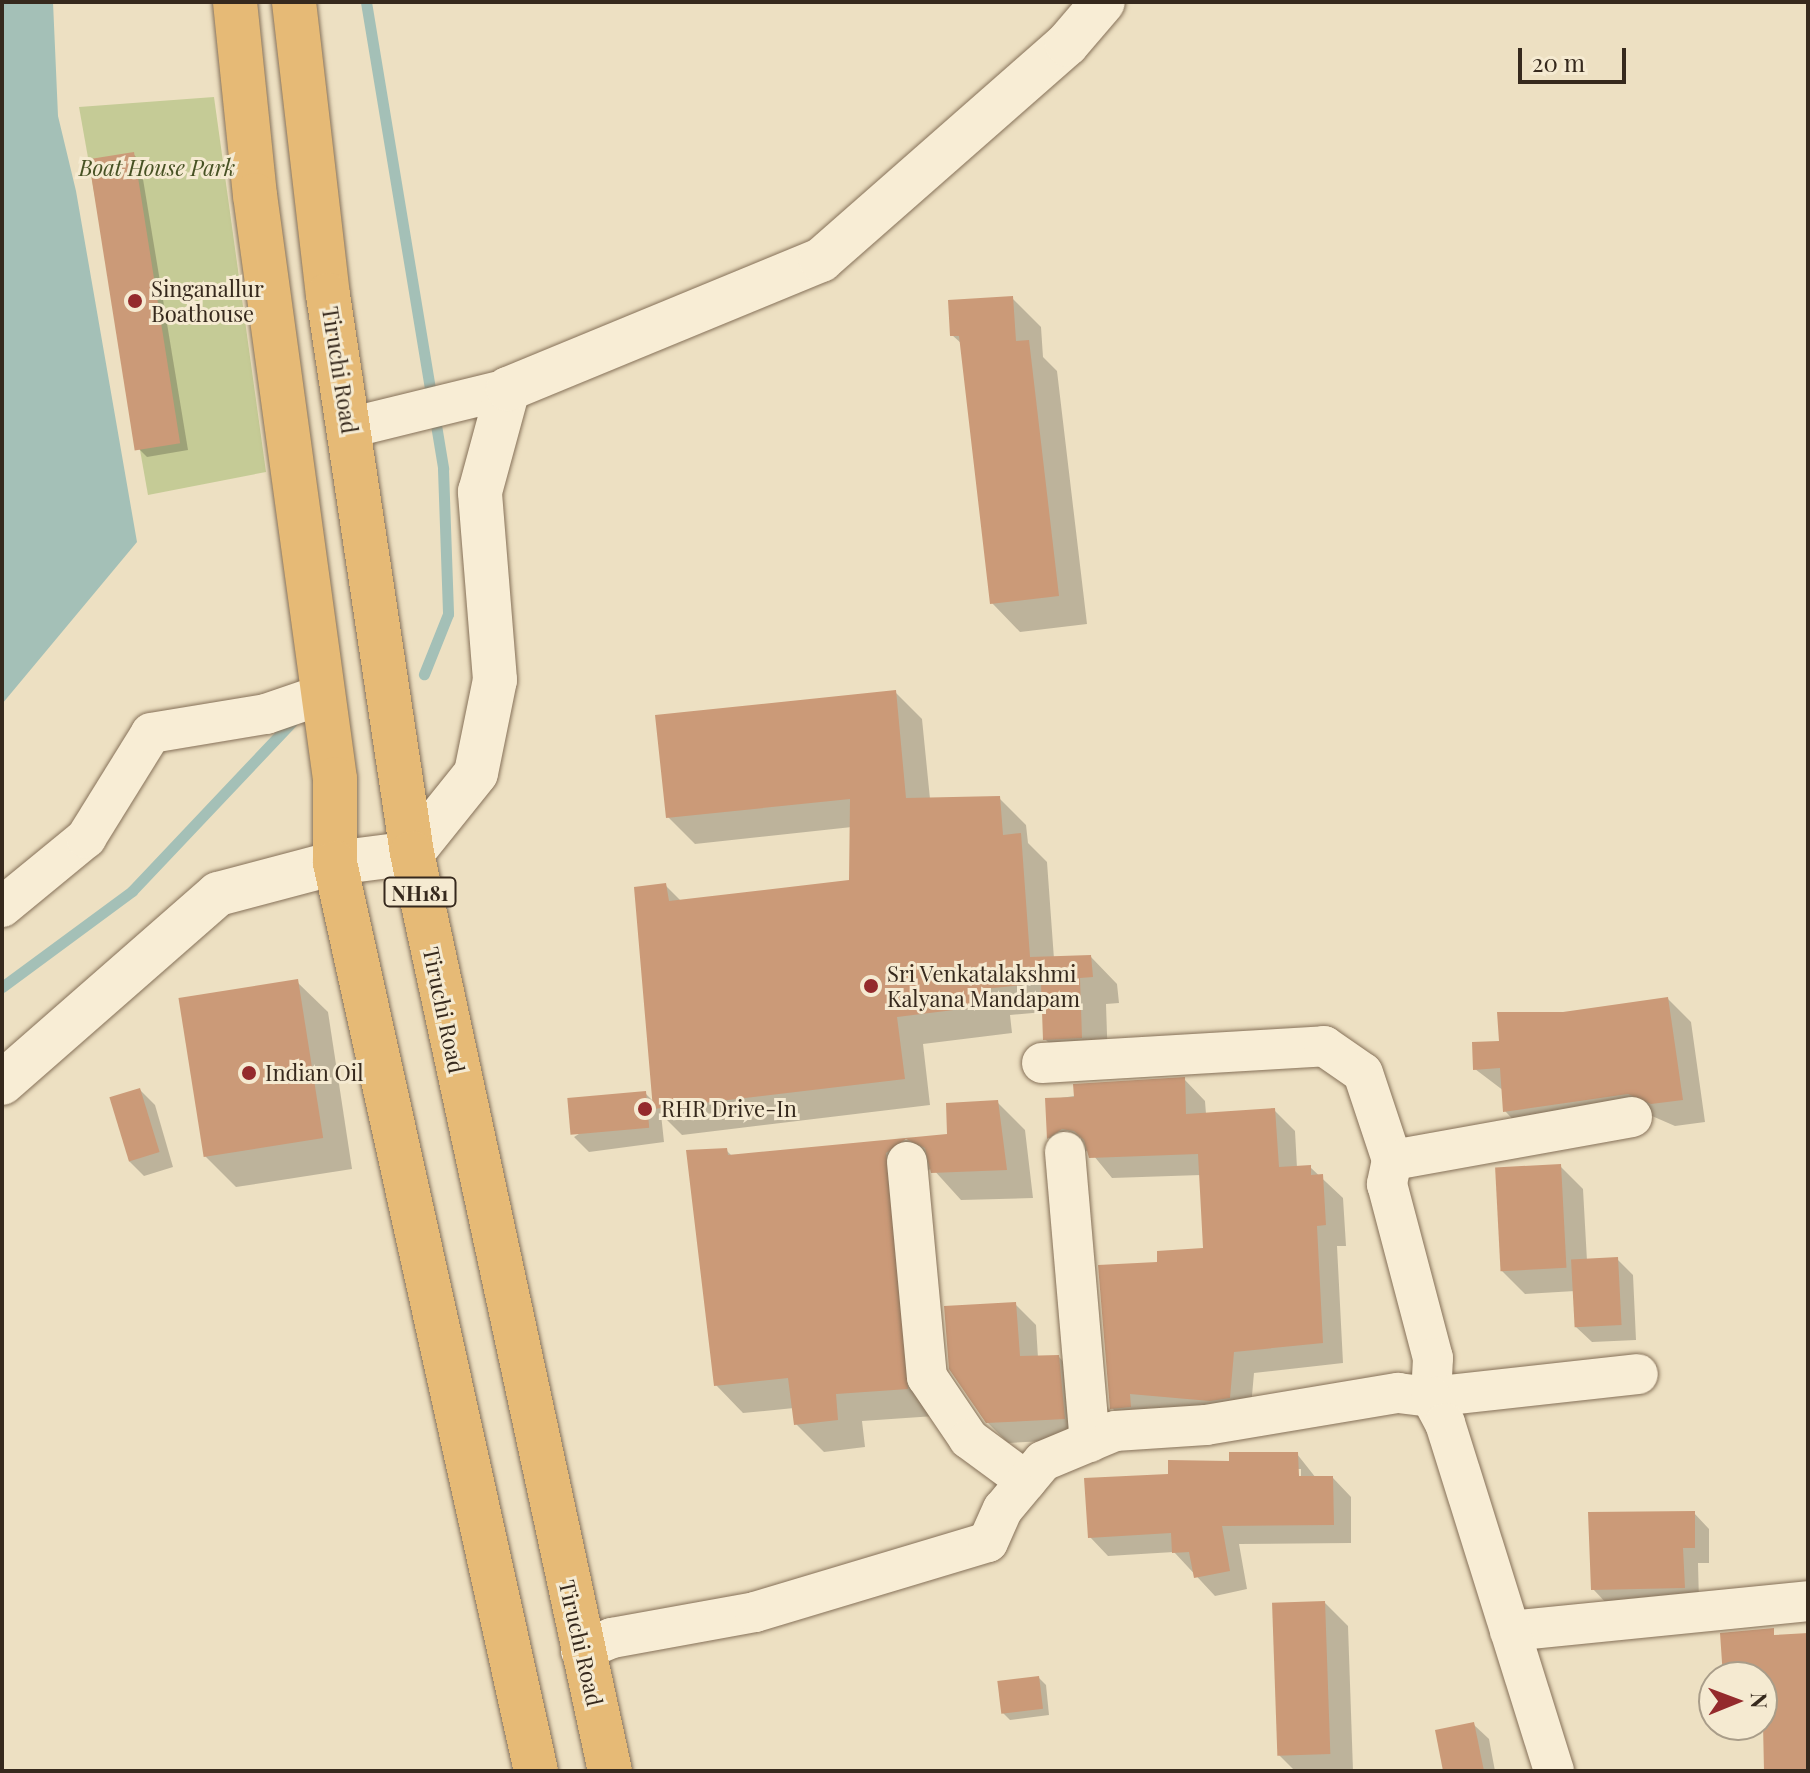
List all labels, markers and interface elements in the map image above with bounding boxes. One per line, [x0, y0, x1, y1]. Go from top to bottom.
scale bar [1522, 32, 1630, 82]
text: 20 m [1532, 46, 1585, 78]
park label: Boat House Park [79, 155, 235, 181]
place label: Singanallur Boathouse [151, 275, 264, 326]
marker: Singanallur Boathouse [126, 292, 144, 310]
street label: Tiruchi Road [317, 305, 363, 435]
road number: NH181 [382, 876, 458, 908]
street label: Tiruchi Road [418, 945, 470, 1075]
place label: Sri Venkatalakshmi Kalyana Mandapam [887, 960, 1080, 1012]
marker: Sri Venkatalakshmi Kalyana Mandapam [862, 977, 880, 995]
place label: Indian Oil [265, 1060, 363, 1086]
marker: Indian Oil [240, 1064, 258, 1082]
place label: RHR Drive-In [661, 1096, 797, 1122]
marker: RHR Drive-In [636, 1100, 654, 1118]
street label: Tiruchi Road [554, 1578, 608, 1708]
north arrow [1698, 1661, 1778, 1741]
text: N [1745, 1692, 1775, 1709]

